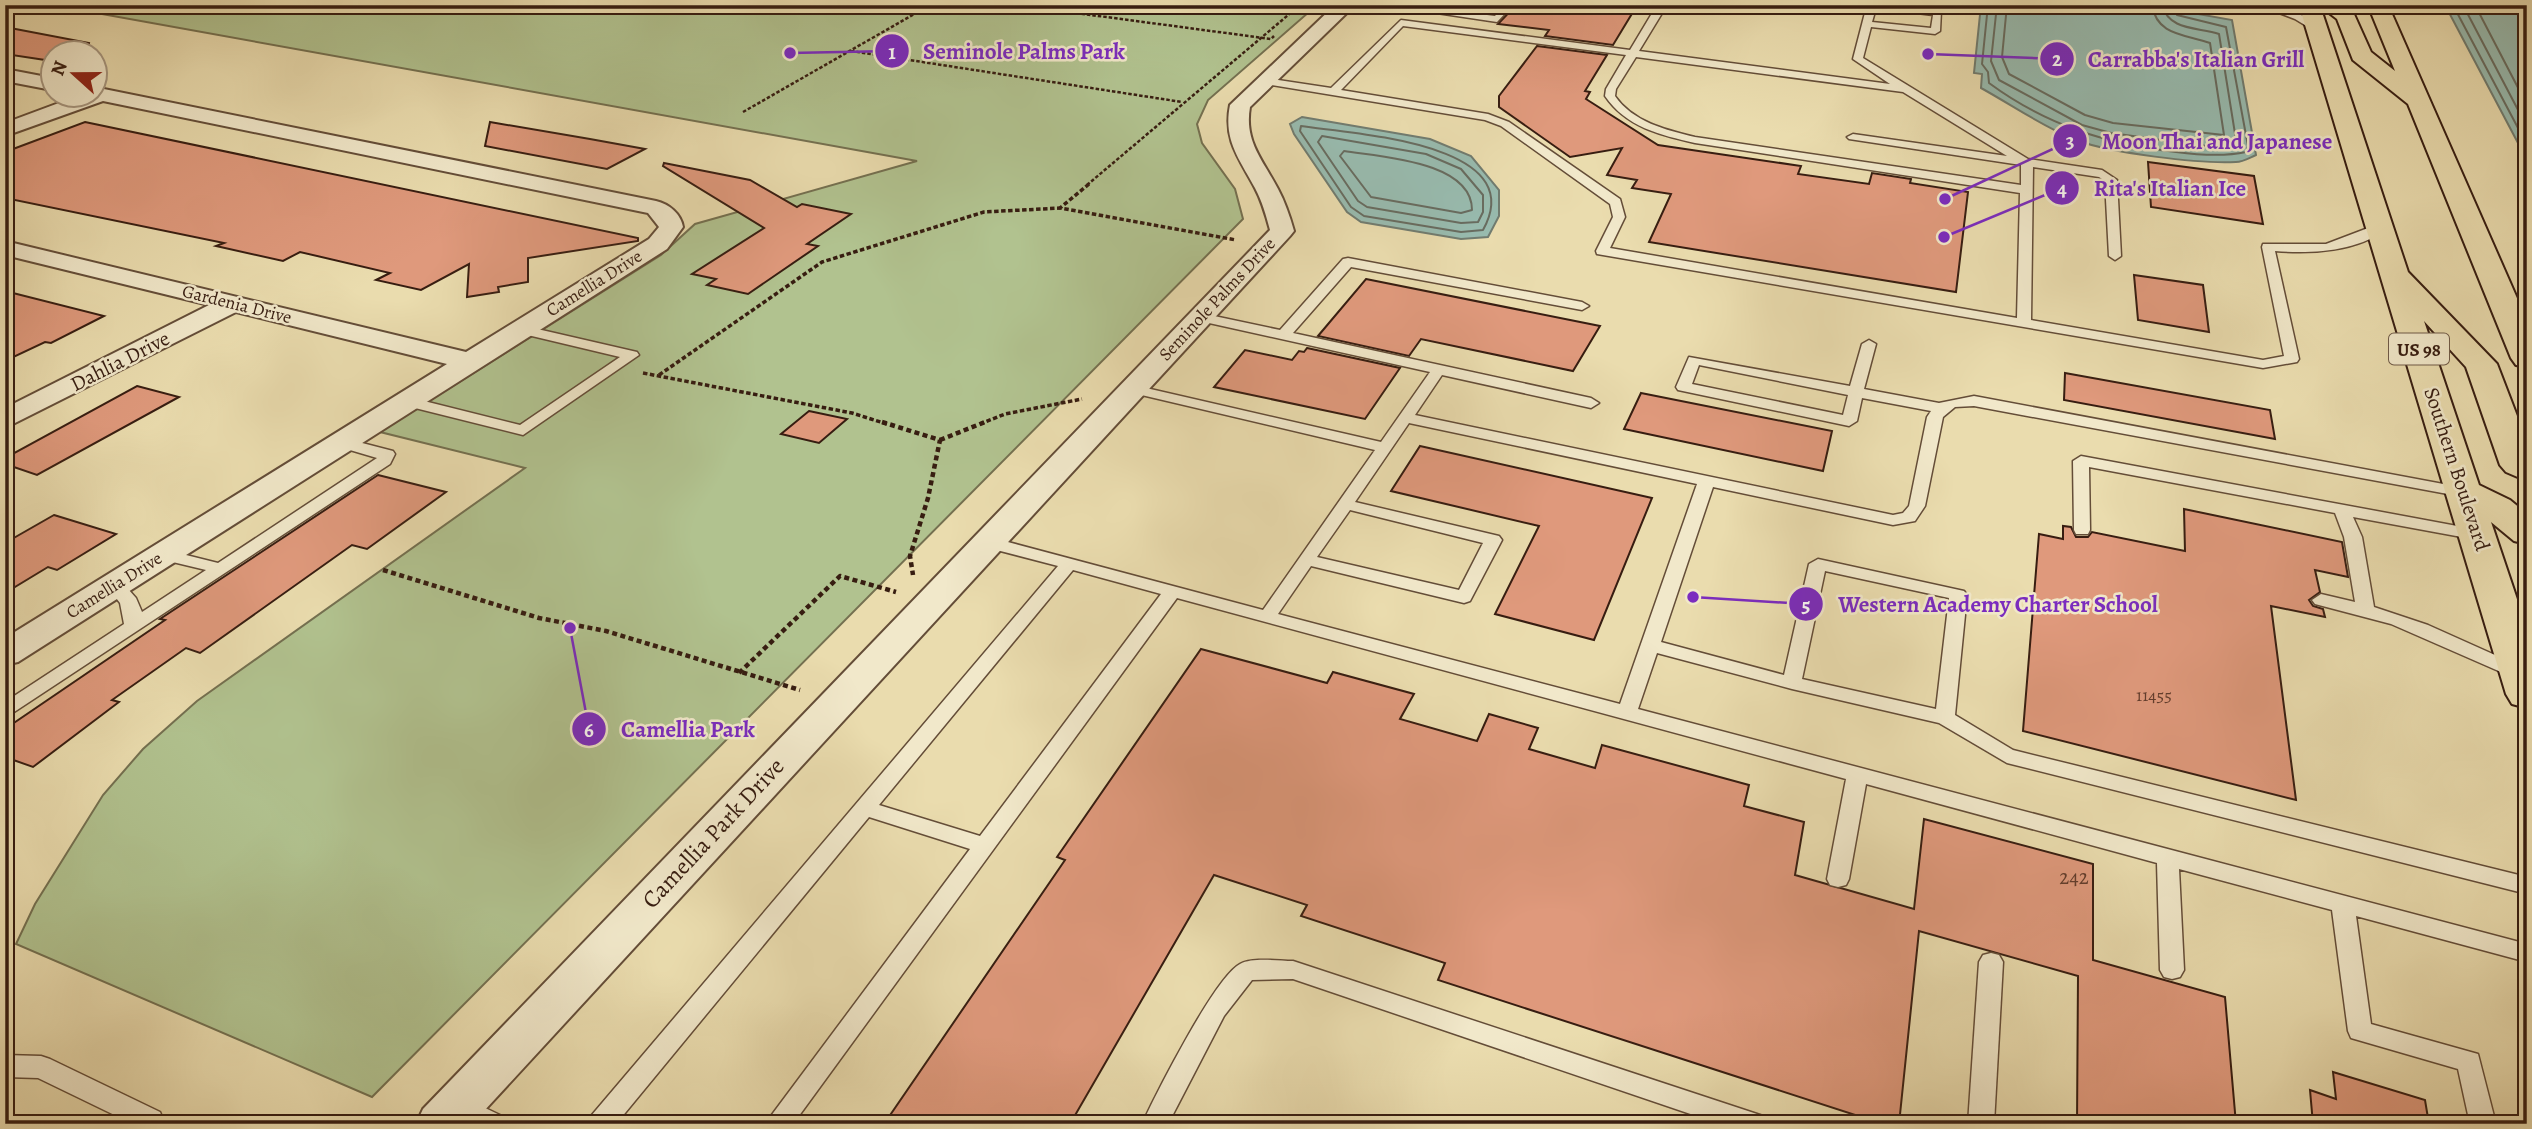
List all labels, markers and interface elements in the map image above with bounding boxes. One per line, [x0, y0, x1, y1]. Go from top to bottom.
callout: Seminole Palms Park [874, 29, 1139, 73]
text: Seminole Palms Park [923, 36, 1125, 67]
callout: Carrabba's Italian Grill [2039, 37, 2319, 81]
north arrow [38, 38, 108, 108]
text: 1 [888, 38, 896, 66]
text: Carrabba's Italian Grill [2088, 44, 2304, 75]
text: 2 [2052, 45, 2062, 73]
text: N [44, 57, 74, 79]
callout: Moon Thai and Japanese [2053, 119, 2346, 163]
text: Moon Thai and Japanese [2102, 126, 2332, 157]
text: 3 [2065, 127, 2075, 155]
callout: Rita's Italian Ice [2044, 166, 2260, 210]
text: Rita's Italian Ice [2094, 173, 2246, 204]
text: 4 [2057, 175, 2067, 203]
street label: Seminole Palms Drive [1153, 232, 1281, 366]
street label: Camellia Drive [541, 244, 647, 322]
street label: Gardenia Drive [180, 279, 294, 329]
street label: Dahlia Drive [66, 324, 174, 398]
road number: US 98 [2389, 334, 2449, 364]
street label: Southern Boulevard [2417, 384, 2497, 555]
street label: Camellia Drive [61, 546, 167, 624]
callout: Western Academy Charter School [1789, 582, 2172, 626]
text: Western Academy Charter School [1837, 589, 2158, 620]
text: 5 [1802, 591, 1811, 619]
house number: 11455 [2136, 683, 2172, 707]
callout: Camellia Park [572, 707, 769, 751]
text: Camellia Park [621, 714, 755, 745]
text: 6 [584, 716, 594, 744]
street label: Camellia Park Drive [635, 751, 791, 915]
house number: 242 [2059, 863, 2089, 891]

